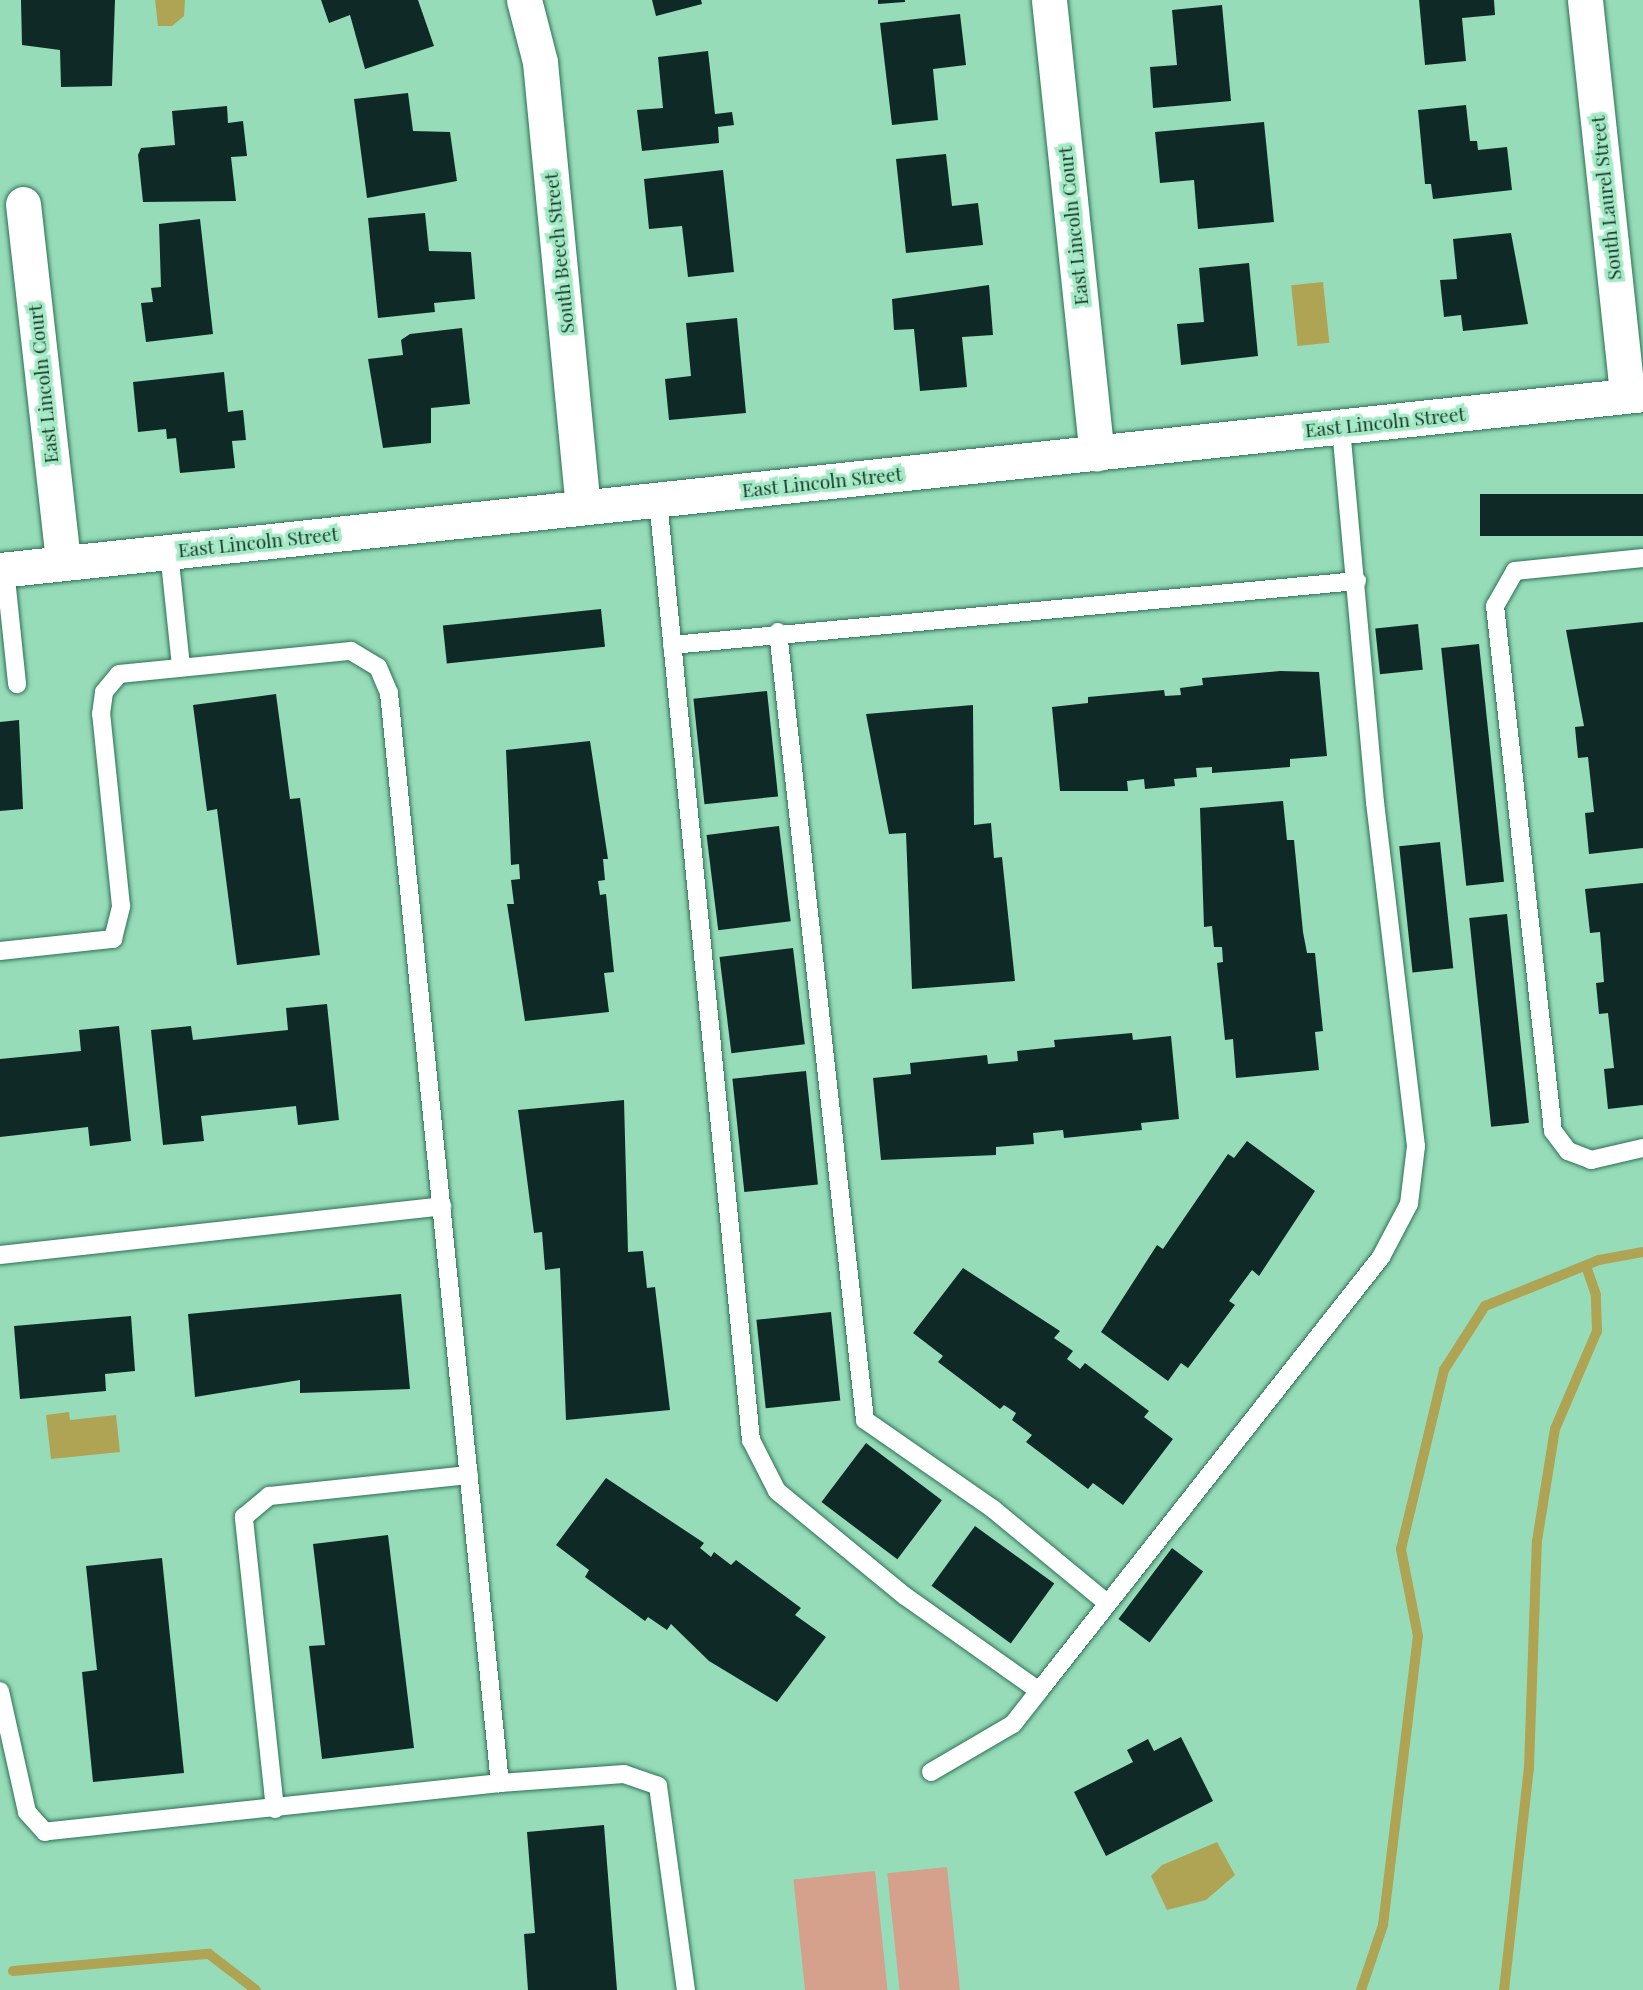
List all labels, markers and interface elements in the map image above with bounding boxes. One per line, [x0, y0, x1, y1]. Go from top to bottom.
street label: South Laurel Street [1586, 115, 1626, 281]
street label: East Lincoln Court [1053, 145, 1093, 307]
street label: South Beech Street [539, 171, 579, 335]
street label: East Lincoln Court [23, 303, 63, 465]
street label: East Lincoln Street [1304, 402, 1466, 442]
street label: East Lincoln Street [741, 462, 903, 502]
street label: East Lincoln Street [177, 522, 339, 562]

